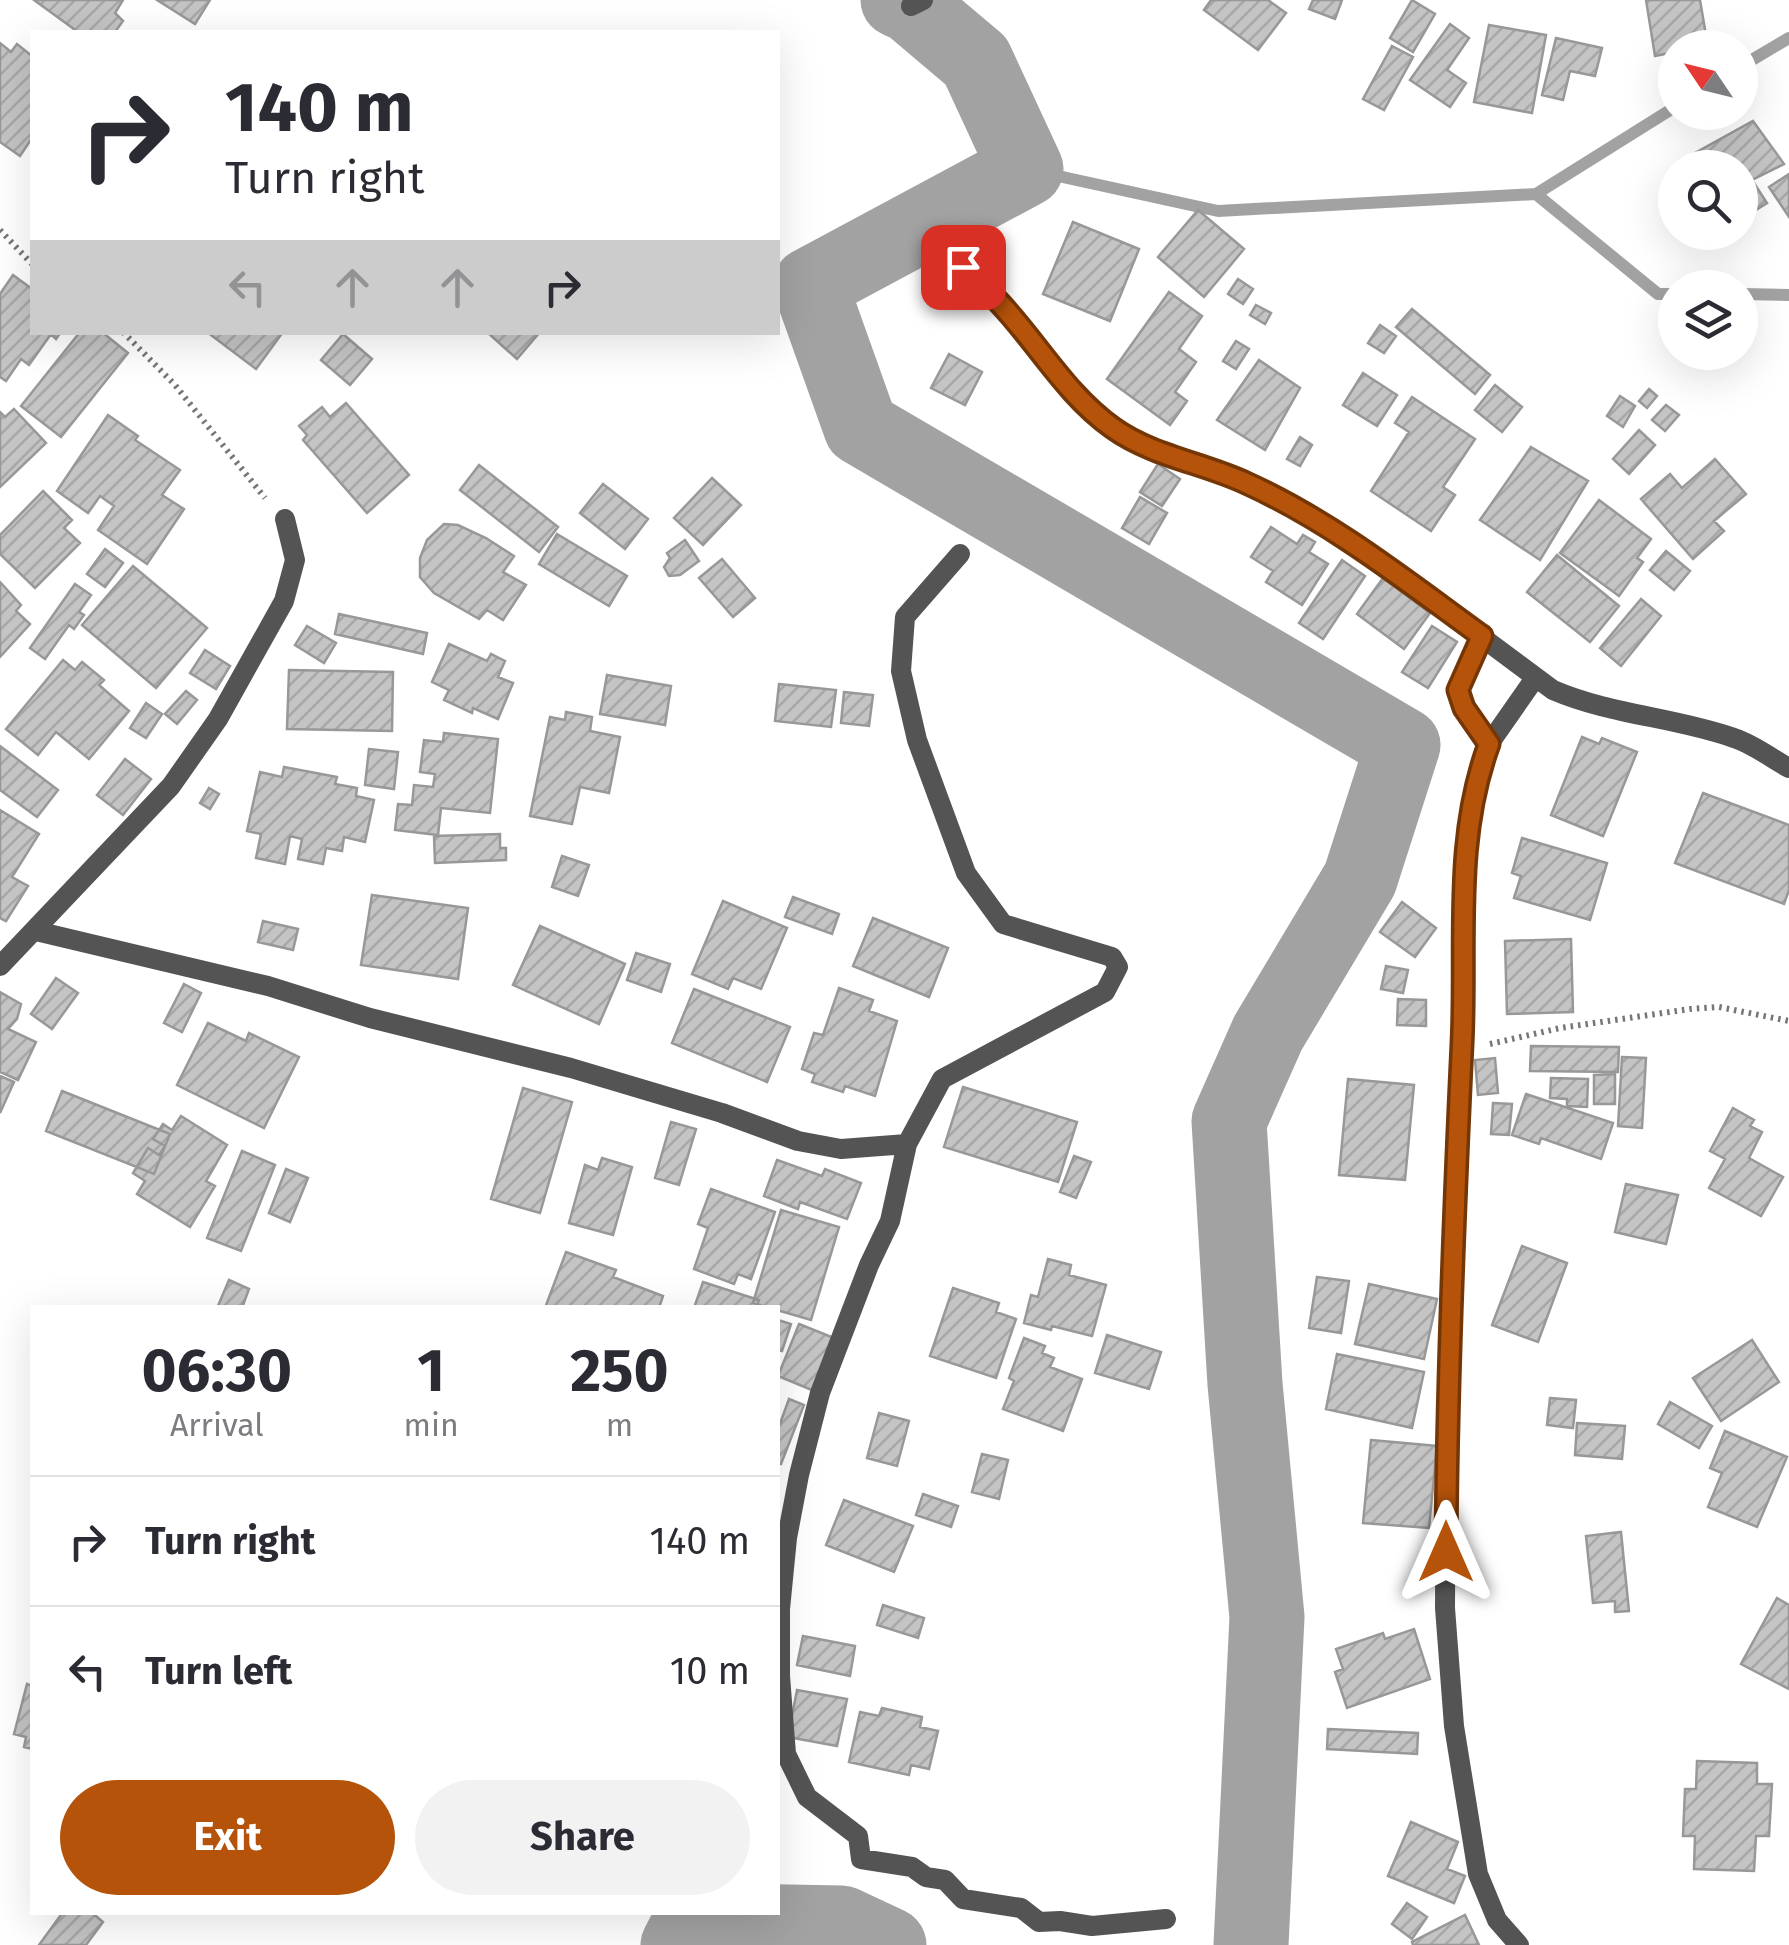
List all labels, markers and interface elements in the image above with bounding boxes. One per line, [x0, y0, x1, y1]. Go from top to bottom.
north arrow [1658, 30, 1758, 130]
map controls [1658, 30, 1758, 370]
text: 140 m [225, 66, 414, 150]
icon: right [60, 70, 190, 200]
button: search [1658, 150, 1758, 250]
text: Turn right [225, 151, 424, 205]
pin [921, 225, 1006, 310]
icon: arrive [936, 240, 991, 295]
icon: left [220, 260, 275, 315]
icon: ahead [325, 260, 380, 315]
icon: ahead [430, 260, 485, 315]
icon: right [535, 260, 590, 315]
button: layers [1658, 270, 1758, 370]
text: 06:30 [141, 1335, 292, 1407]
text: 1 [417, 1335, 445, 1407]
text: 250 [570, 1335, 669, 1407]
text: Arrival [170, 1406, 264, 1444]
text: min [404, 1406, 459, 1444]
text: m [606, 1406, 633, 1444]
position arrow [1394, 1500, 1498, 1604]
icon: right [60, 1514, 115, 1569]
text: Turn right [145, 1518, 315, 1564]
text: 140 m [649, 1518, 750, 1564]
icon: left [60, 1644, 115, 1699]
text: Turn left [145, 1648, 292, 1694]
text: 10 m [670, 1648, 750, 1694]
button: Exit [60, 1780, 395, 1895]
button: Share [415, 1780, 750, 1895]

